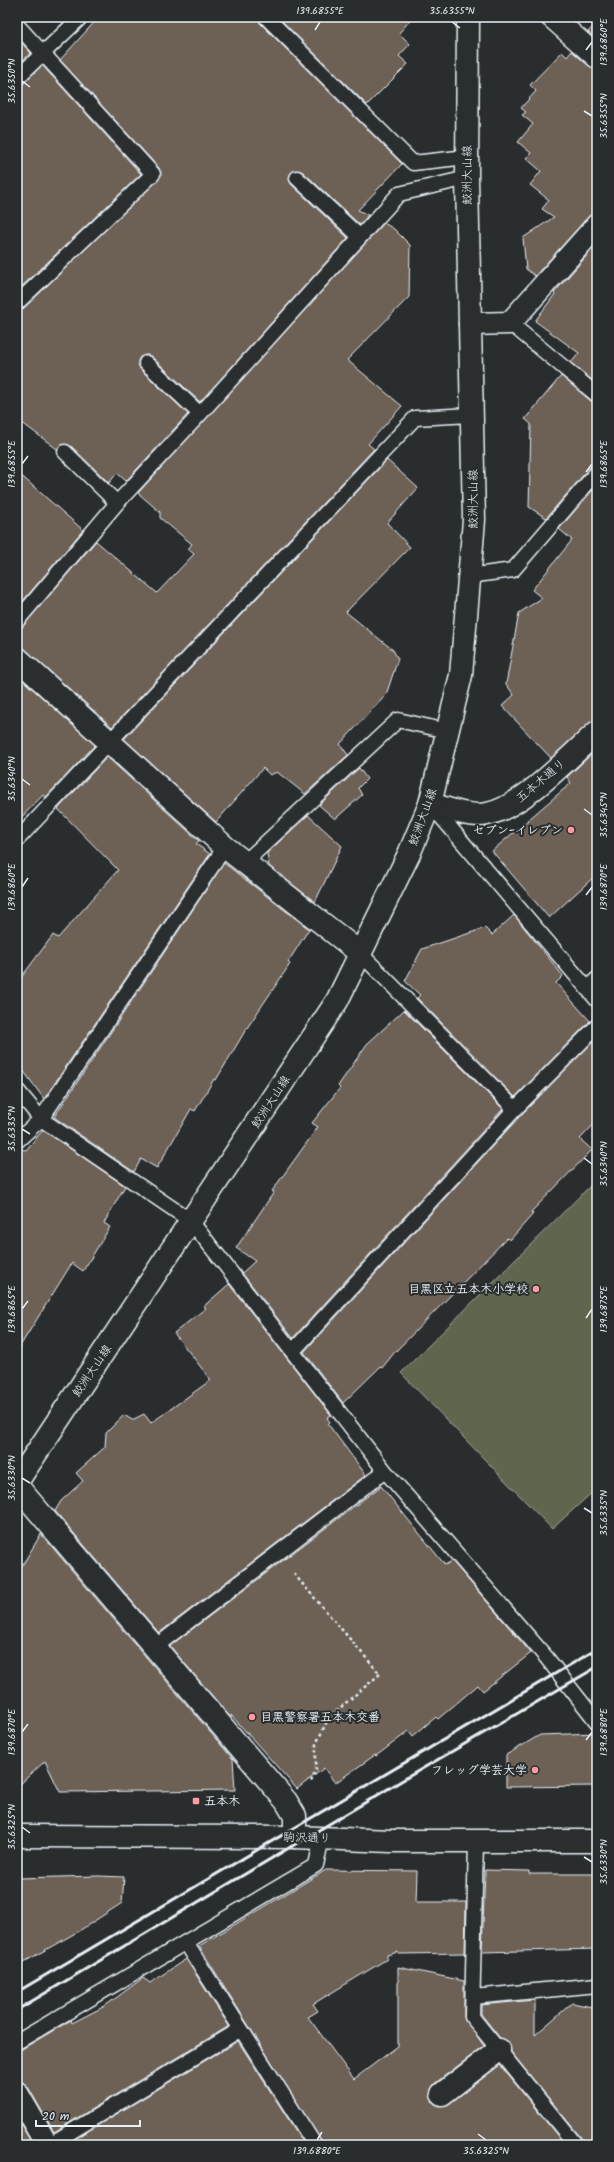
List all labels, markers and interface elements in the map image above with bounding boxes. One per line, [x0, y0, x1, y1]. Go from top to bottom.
text: 139.6855°E [296, 3, 345, 19]
text: 35.6355°N [429, 3, 475, 19]
text: 139.6860°E [596, 17, 612, 66]
text: 35.6350°N [4, 58, 20, 104]
text: 35.6355°N [596, 93, 612, 139]
street label: 鮫洲大山線 [458, 145, 477, 205]
text: 139.6855°E [4, 439, 20, 488]
text: 139.6865°E [596, 439, 612, 488]
street label: 鮫洲大山線 [464, 469, 483, 529]
street label: 五本木通り [512, 754, 570, 808]
text: 35.6340°N [4, 756, 20, 802]
street label: 鮫洲大山線 [404, 786, 442, 848]
text: 35.6345°N [596, 792, 612, 838]
place label: セブン-イレブン [473, 821, 563, 840]
marker: セブン-イレブン [566, 825, 576, 835]
text: 139.6860°E [4, 862, 20, 911]
text: 139.6870°E [596, 863, 612, 910]
street label: 鮫洲大山線 [247, 1072, 295, 1132]
text: 35.6335°N [4, 1106, 20, 1152]
text: 35.6340°N [596, 1141, 612, 1187]
place label: 目黒区立五本木小学校 [408, 1280, 528, 1299]
text: 139.6865°E [4, 1284, 20, 1333]
marker: 目黒区立五本木小学校 [531, 1284, 541, 1294]
text: 139.6875°E [596, 1284, 612, 1332]
street label: 鮫洲大山線 [67, 1341, 117, 1401]
text: 35.6330°N [4, 1455, 20, 1501]
text: 35.6335°N [596, 1490, 612, 1536]
text: 139.6880°E [596, 1707, 612, 1756]
text: 139.6870°E [4, 1708, 20, 1755]
place label: 目黒警察署五本木交番 [260, 1708, 380, 1727]
marker: 目黒警察署五本木交番 [247, 1712, 257, 1722]
place label: フレッグ学芸大学 [431, 1761, 527, 1780]
marker: フレッグ学芸大学 [530, 1765, 540, 1775]
place label: 五本木 [204, 1792, 240, 1811]
marker: 五本木 [191, 1796, 201, 1806]
text: 35.6325°N [4, 1804, 20, 1850]
street label: 駒沢通り [283, 1828, 331, 1848]
text: 35.6330°N [596, 1839, 612, 1885]
scale bar [36, 2102, 140, 2128]
text: 20 m [42, 2107, 70, 2126]
text: 139.6880°E [293, 2143, 342, 2159]
text: 35.6325°N [463, 2143, 509, 2159]

